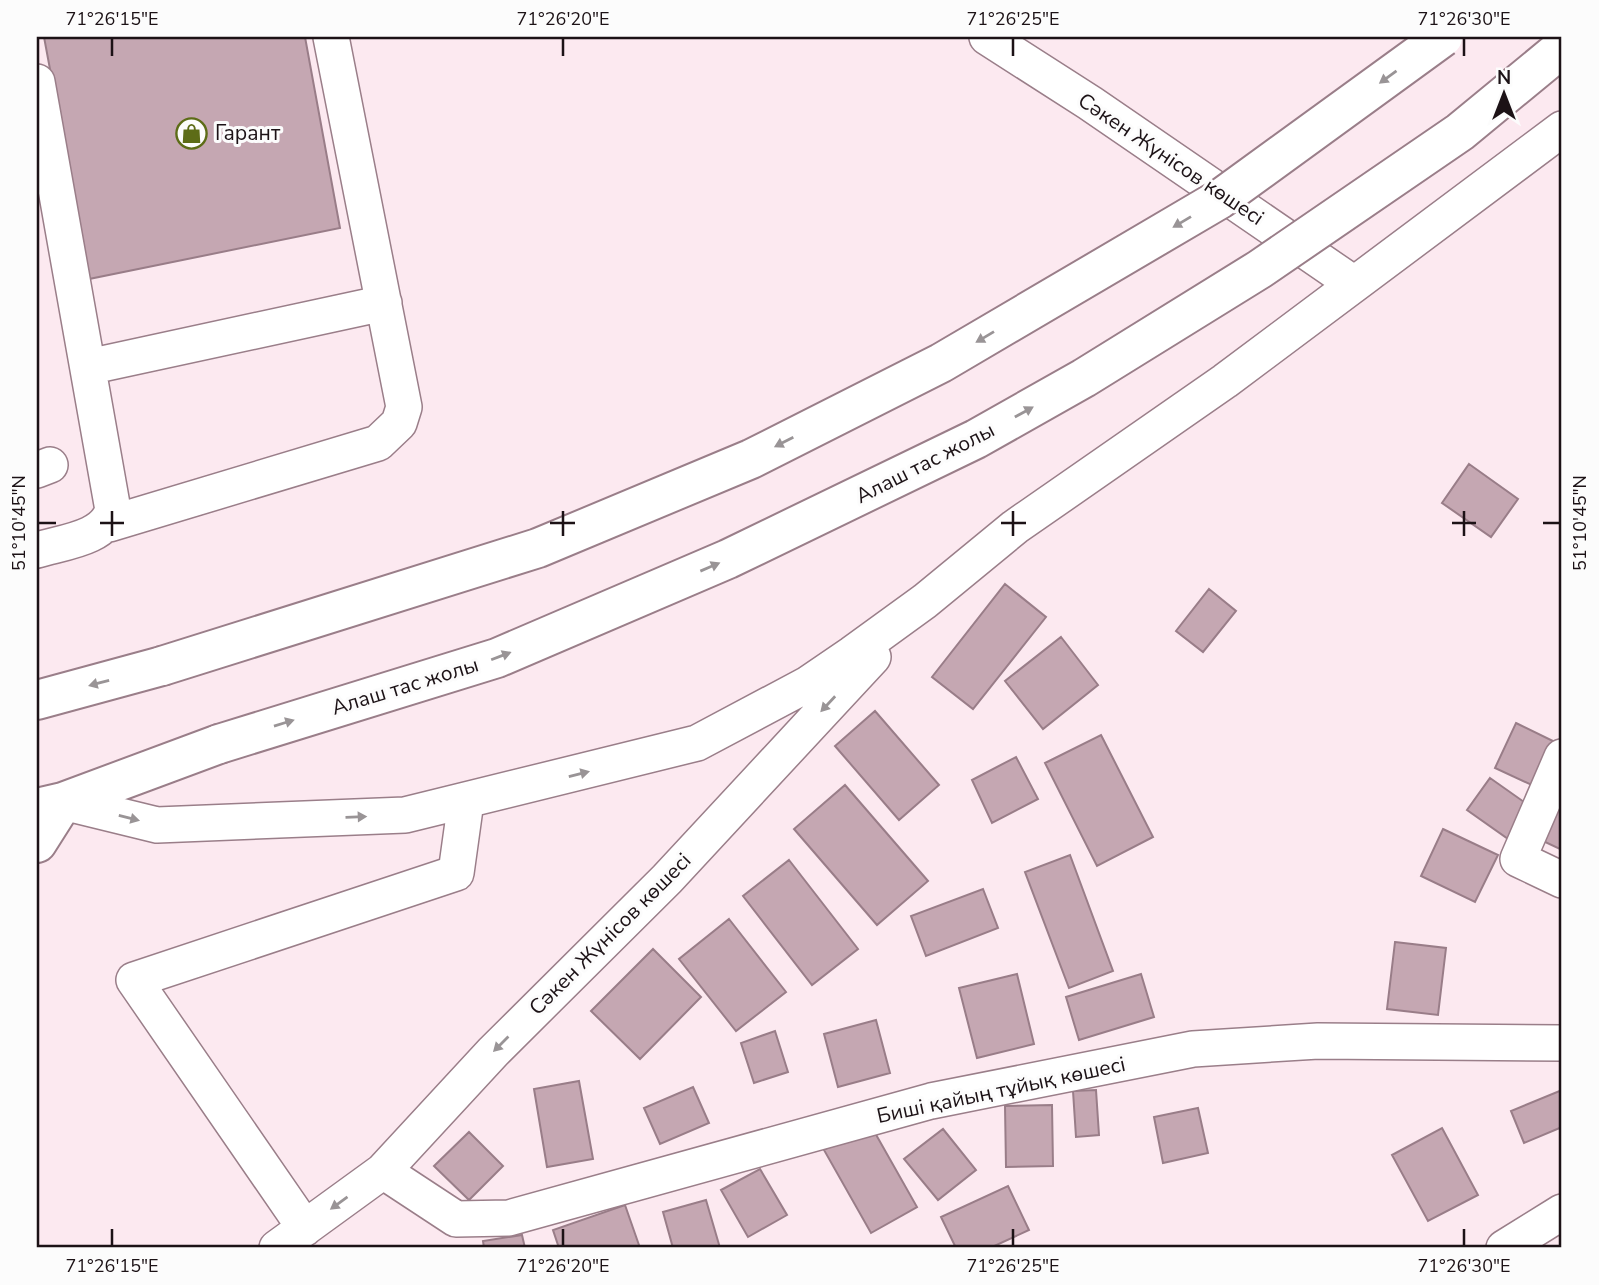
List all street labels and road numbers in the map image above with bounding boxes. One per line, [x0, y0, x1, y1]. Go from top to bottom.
street label: Сәкен Жүнісов көшесі [1073, 86, 1269, 232]
street label: Алаш тас жолы [851, 416, 999, 510]
street label: Алаш тас жолы [328, 650, 482, 722]
street label: Сәкен Жүнісов көшесі [523, 847, 697, 1021]
street label: Биші қайың тұйық көшесі [874, 1050, 1128, 1130]

